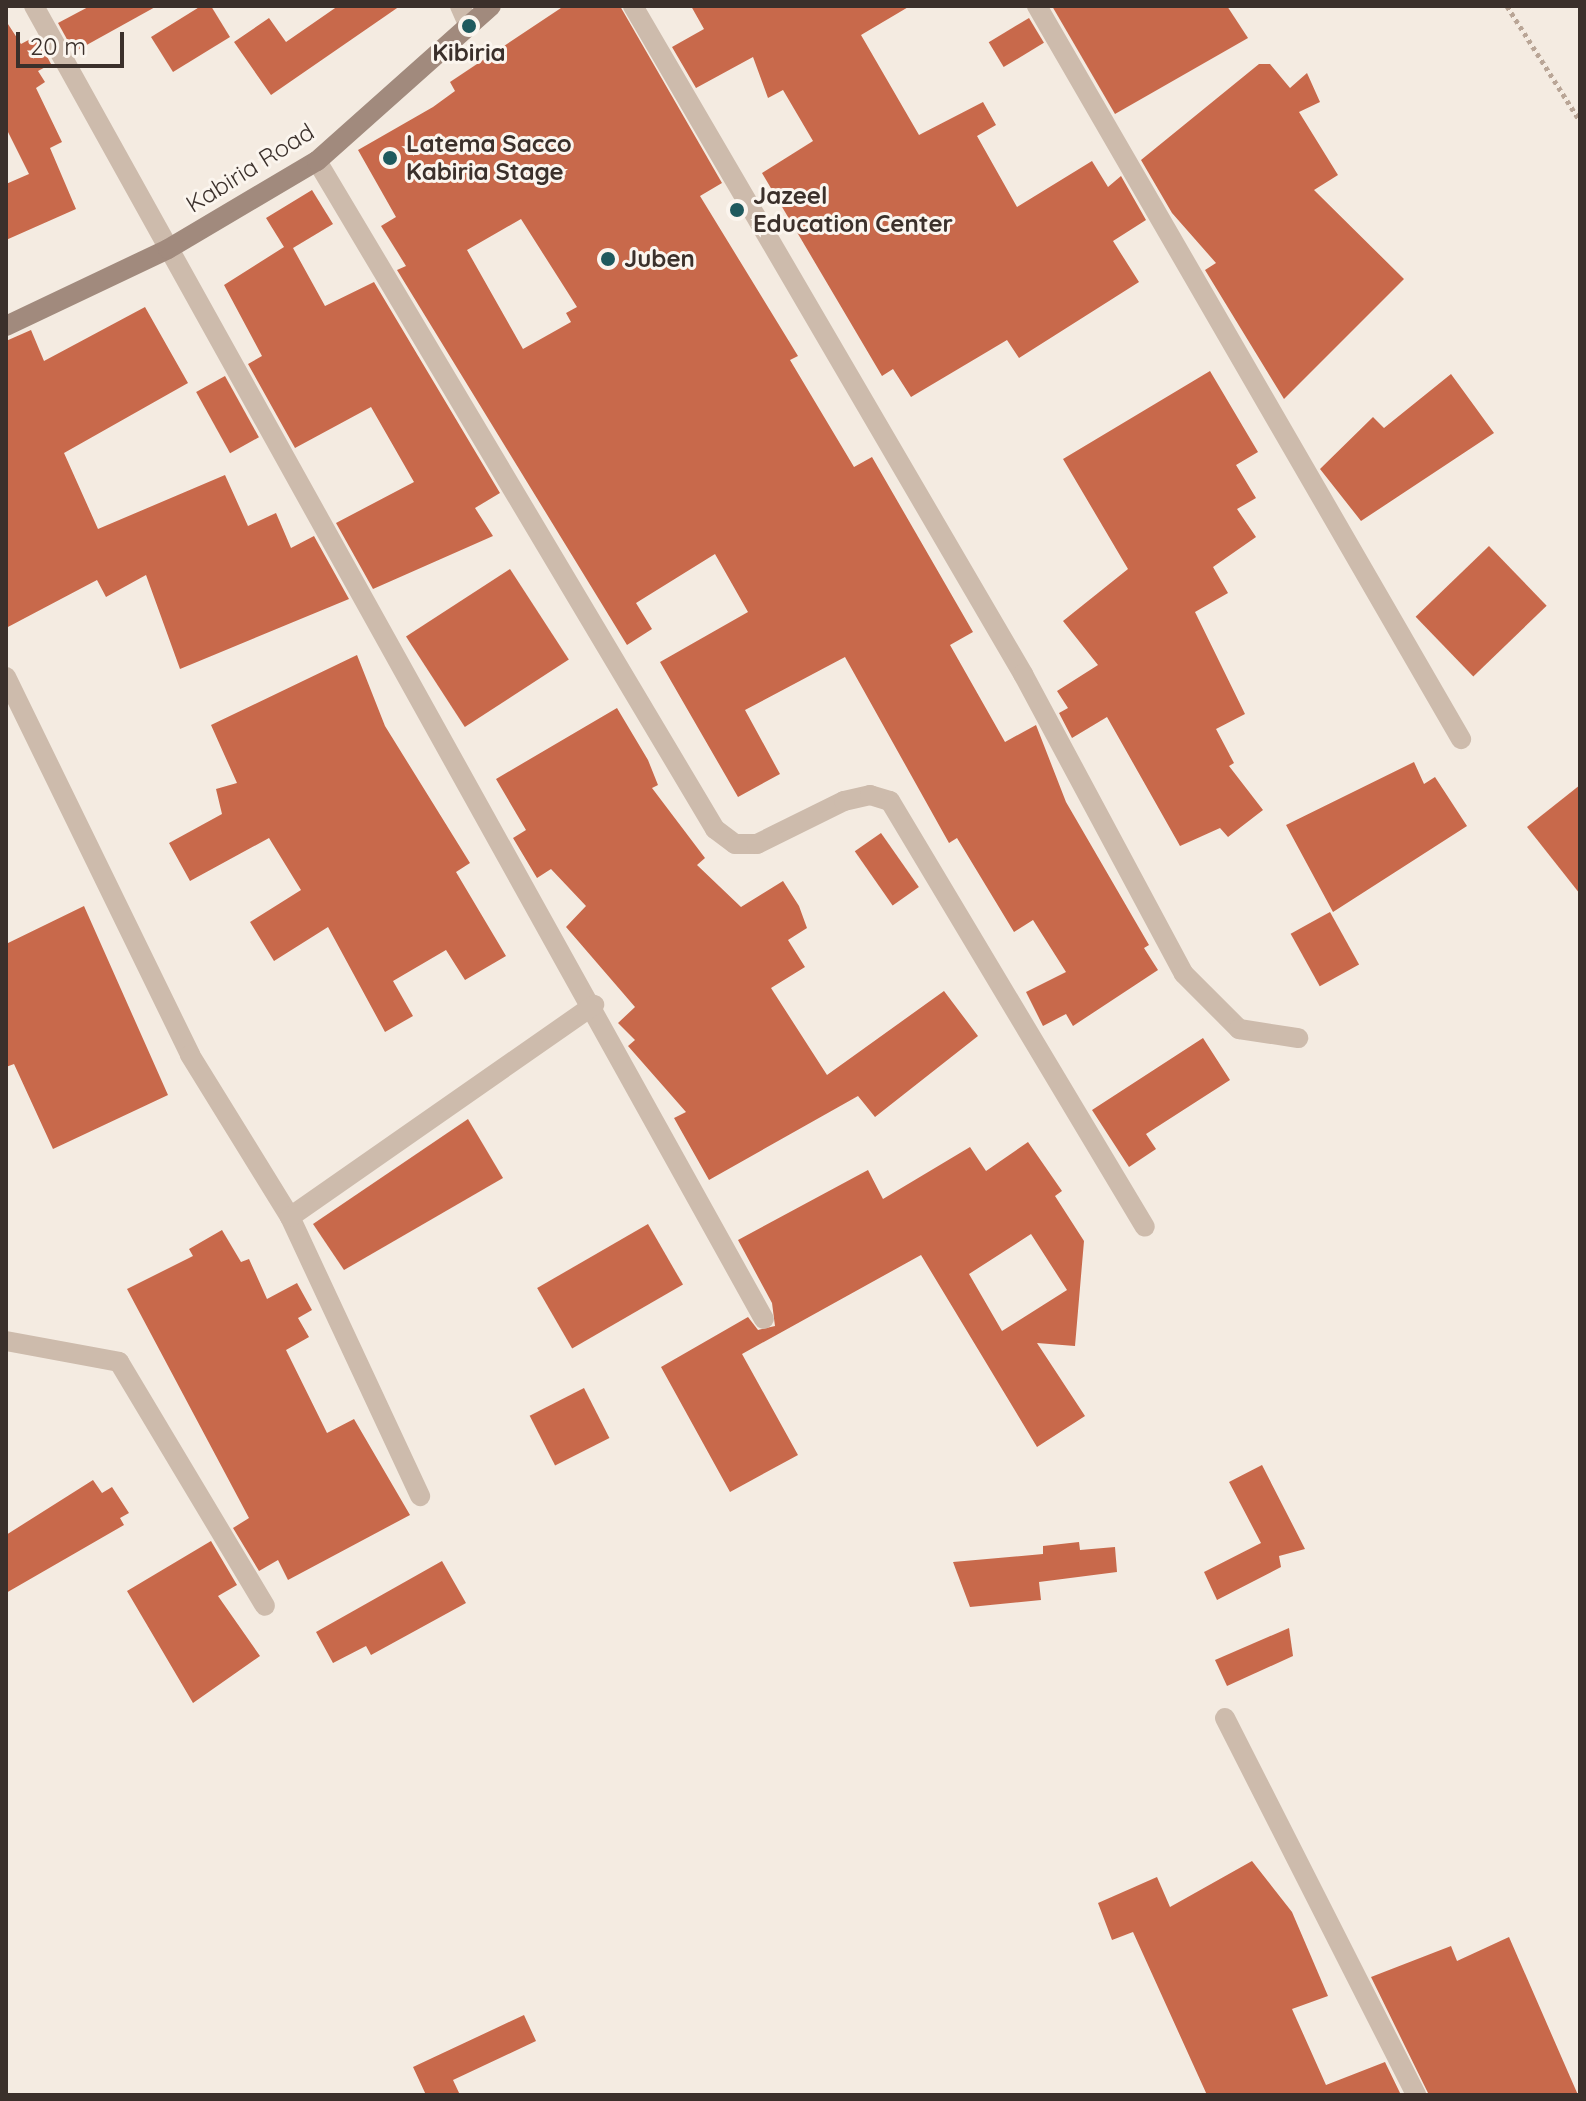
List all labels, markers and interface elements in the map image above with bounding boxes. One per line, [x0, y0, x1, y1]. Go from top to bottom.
scale bar [20, 16, 128, 66]
marker: Kibiria [460, 17, 478, 35]
text: 20 m [30, 31, 86, 61]
place label: Kibiria [432, 39, 506, 67]
street label: Kabiria Road [181, 117, 319, 219]
place label: Latema Sacco Kabiria Stage [406, 130, 572, 186]
marker: Latema Sacco Kabiria Stage [381, 149, 399, 167]
place label: Jazeel Education Center [753, 182, 953, 238]
marker: Jazeel Education Center [728, 201, 746, 219]
place label: Juben [624, 245, 695, 273]
marker: Juben [599, 250, 617, 268]

